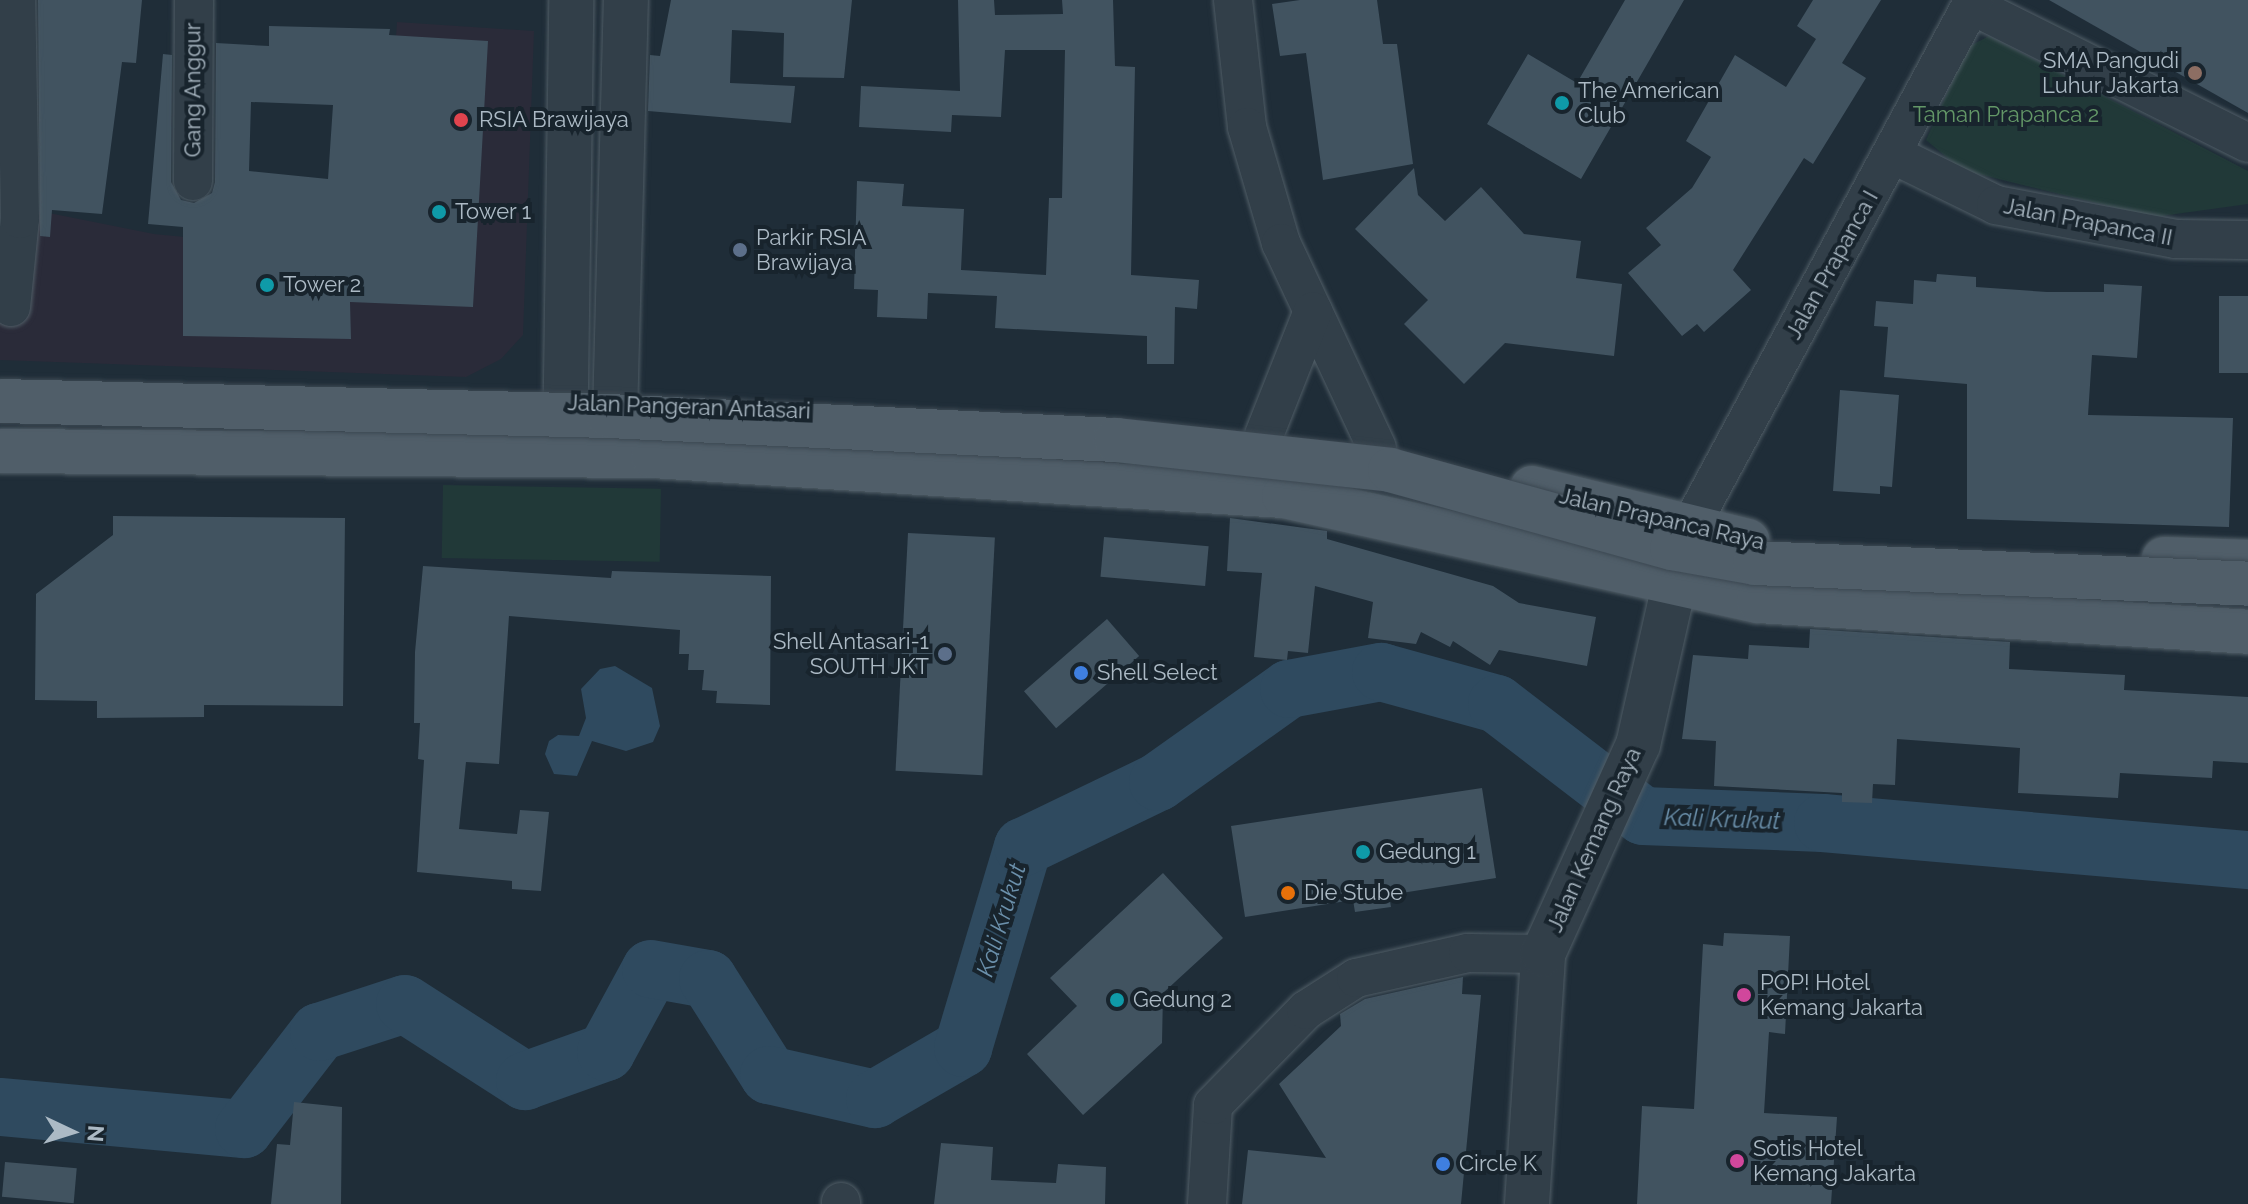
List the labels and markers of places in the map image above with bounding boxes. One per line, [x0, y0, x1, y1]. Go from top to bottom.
place label: SMA Pangudi Luhur Jakarta [2041, 47, 2179, 98]
marker: SMA Pangudi Luhur Jakarta [2186, 64, 2204, 82]
place label: The American Club [1578, 77, 1720, 128]
marker: The American Club [1553, 94, 1571, 112]
place label: RSIA Brawijaya [479, 107, 630, 133]
marker: RSIA Brawijaya [450, 109, 472, 131]
place label: Tower 1 [455, 199, 532, 225]
marker: Tower 1 [430, 203, 448, 221]
place label: Parkir RSIA Brawijaya [756, 224, 867, 276]
marker: Parkir RSIA Brawijaya [731, 241, 749, 259]
place label: Tower 2 [283, 272, 362, 298]
marker: Tower 2 [258, 276, 276, 294]
place label: Shell Antasari-1 SOUTH JKT [772, 628, 929, 680]
marker: Shell Antasari-1 SOUTH JKT [936, 645, 954, 663]
place label: Shell Select [1097, 660, 1218, 686]
marker: Shell Select [1072, 664, 1090, 682]
place label: Gedung 1 [1379, 839, 1476, 865]
marker: Gedung 1 [1354, 843, 1372, 861]
place label: Die Stube [1304, 880, 1403, 906]
marker: Die Stube [1279, 884, 1297, 902]
place label: POP! Hotel Kemang Jakarta [1760, 969, 1924, 1020]
marker: POP! Hotel Kemang Jakarta [1735, 986, 1753, 1004]
place label: Gedung 2 [1133, 987, 1232, 1013]
marker: Gedung 2 [1108, 991, 1126, 1009]
place label: Sotis Hotel Kemang Jakarta [1753, 1135, 1917, 1186]
place label: Circle K [1459, 1151, 1537, 1177]
marker: Sotis Hotel Kemang Jakarta [1728, 1152, 1746, 1170]
marker: Circle K [1434, 1155, 1452, 1173]

